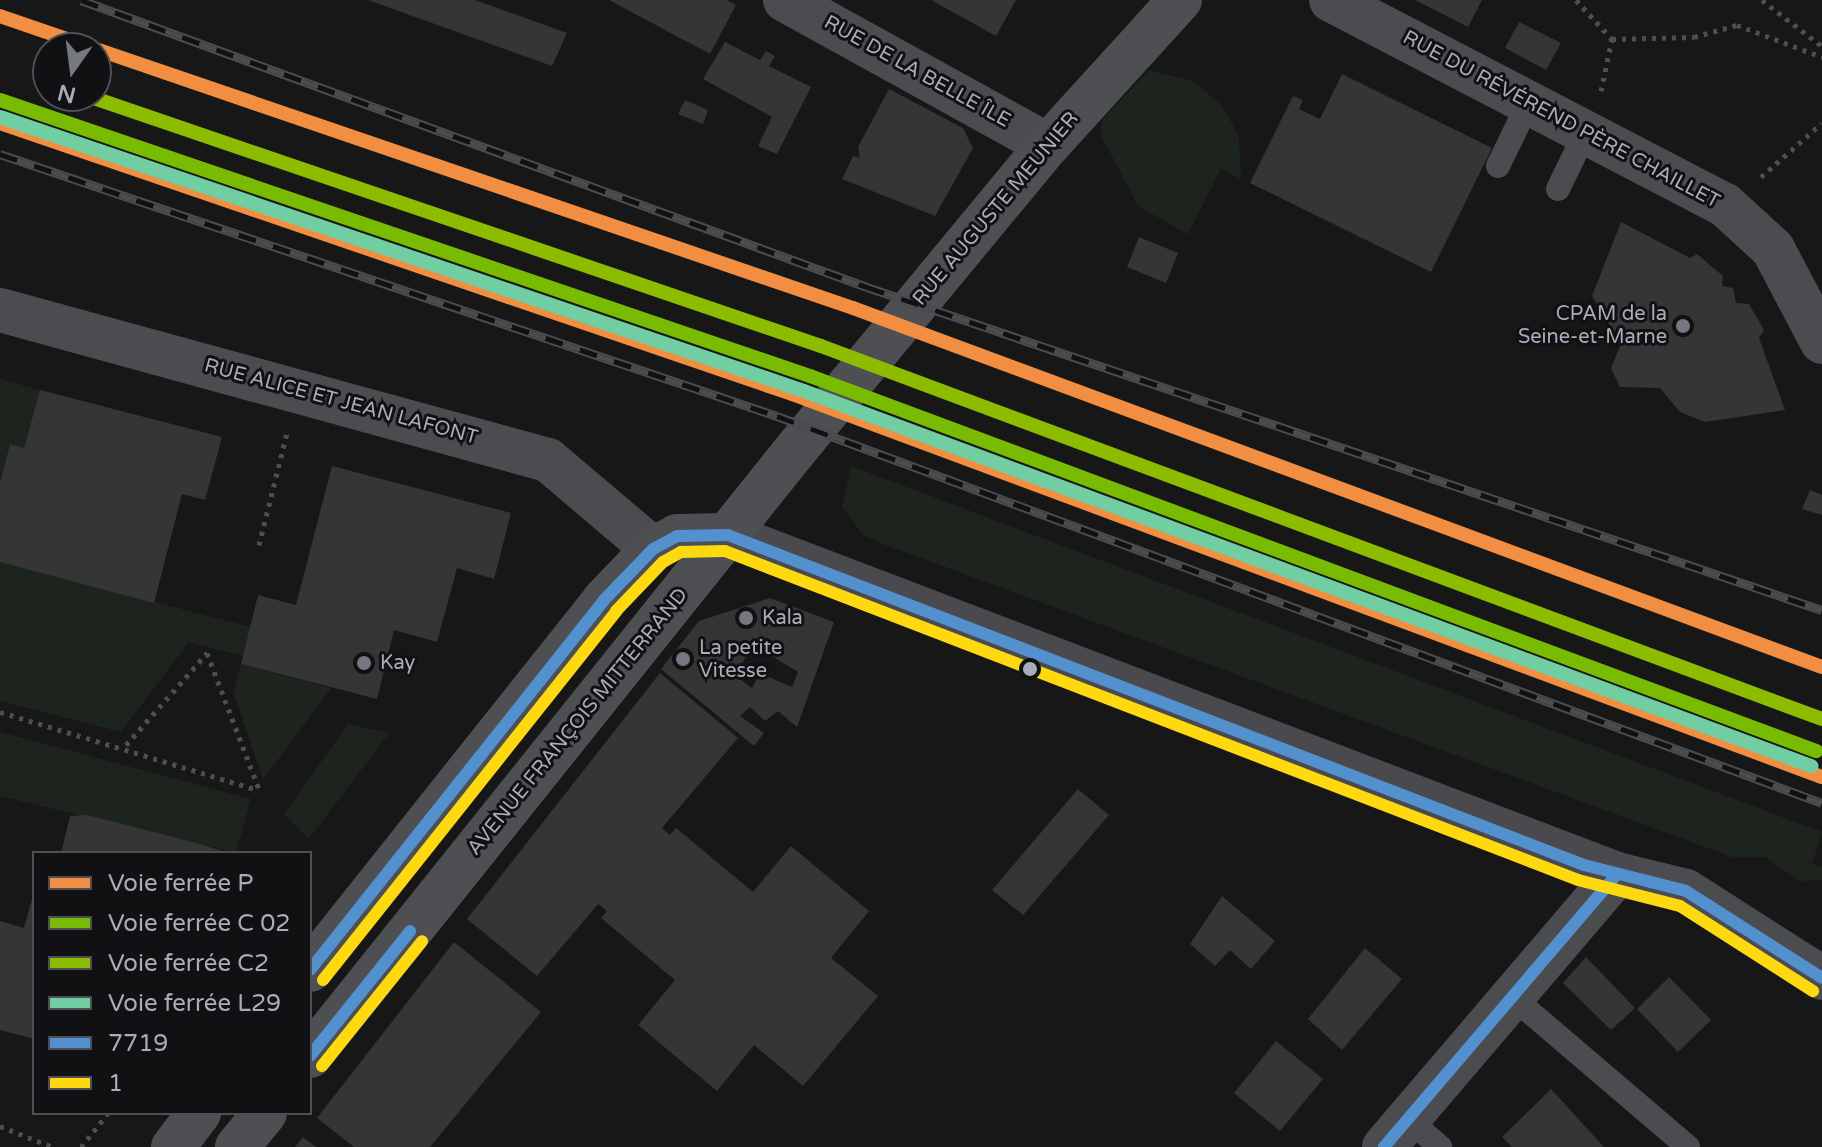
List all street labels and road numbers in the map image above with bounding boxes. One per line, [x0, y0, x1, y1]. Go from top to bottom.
street label: RUE DE LA BELLE ÎLE [820, 11, 1014, 133]
street label: RUE DU RÉVÉREND PÈRE CHAILLET [1398, 26, 1724, 214]
street label: RUE AUGUSTE MEUNIER [908, 107, 1084, 311]
street label: RUE ALICE ET JEAN LAFONT [202, 354, 480, 450]
street label: AVENUE FRANÇOIS MITTERRAND [463, 584, 693, 860]

